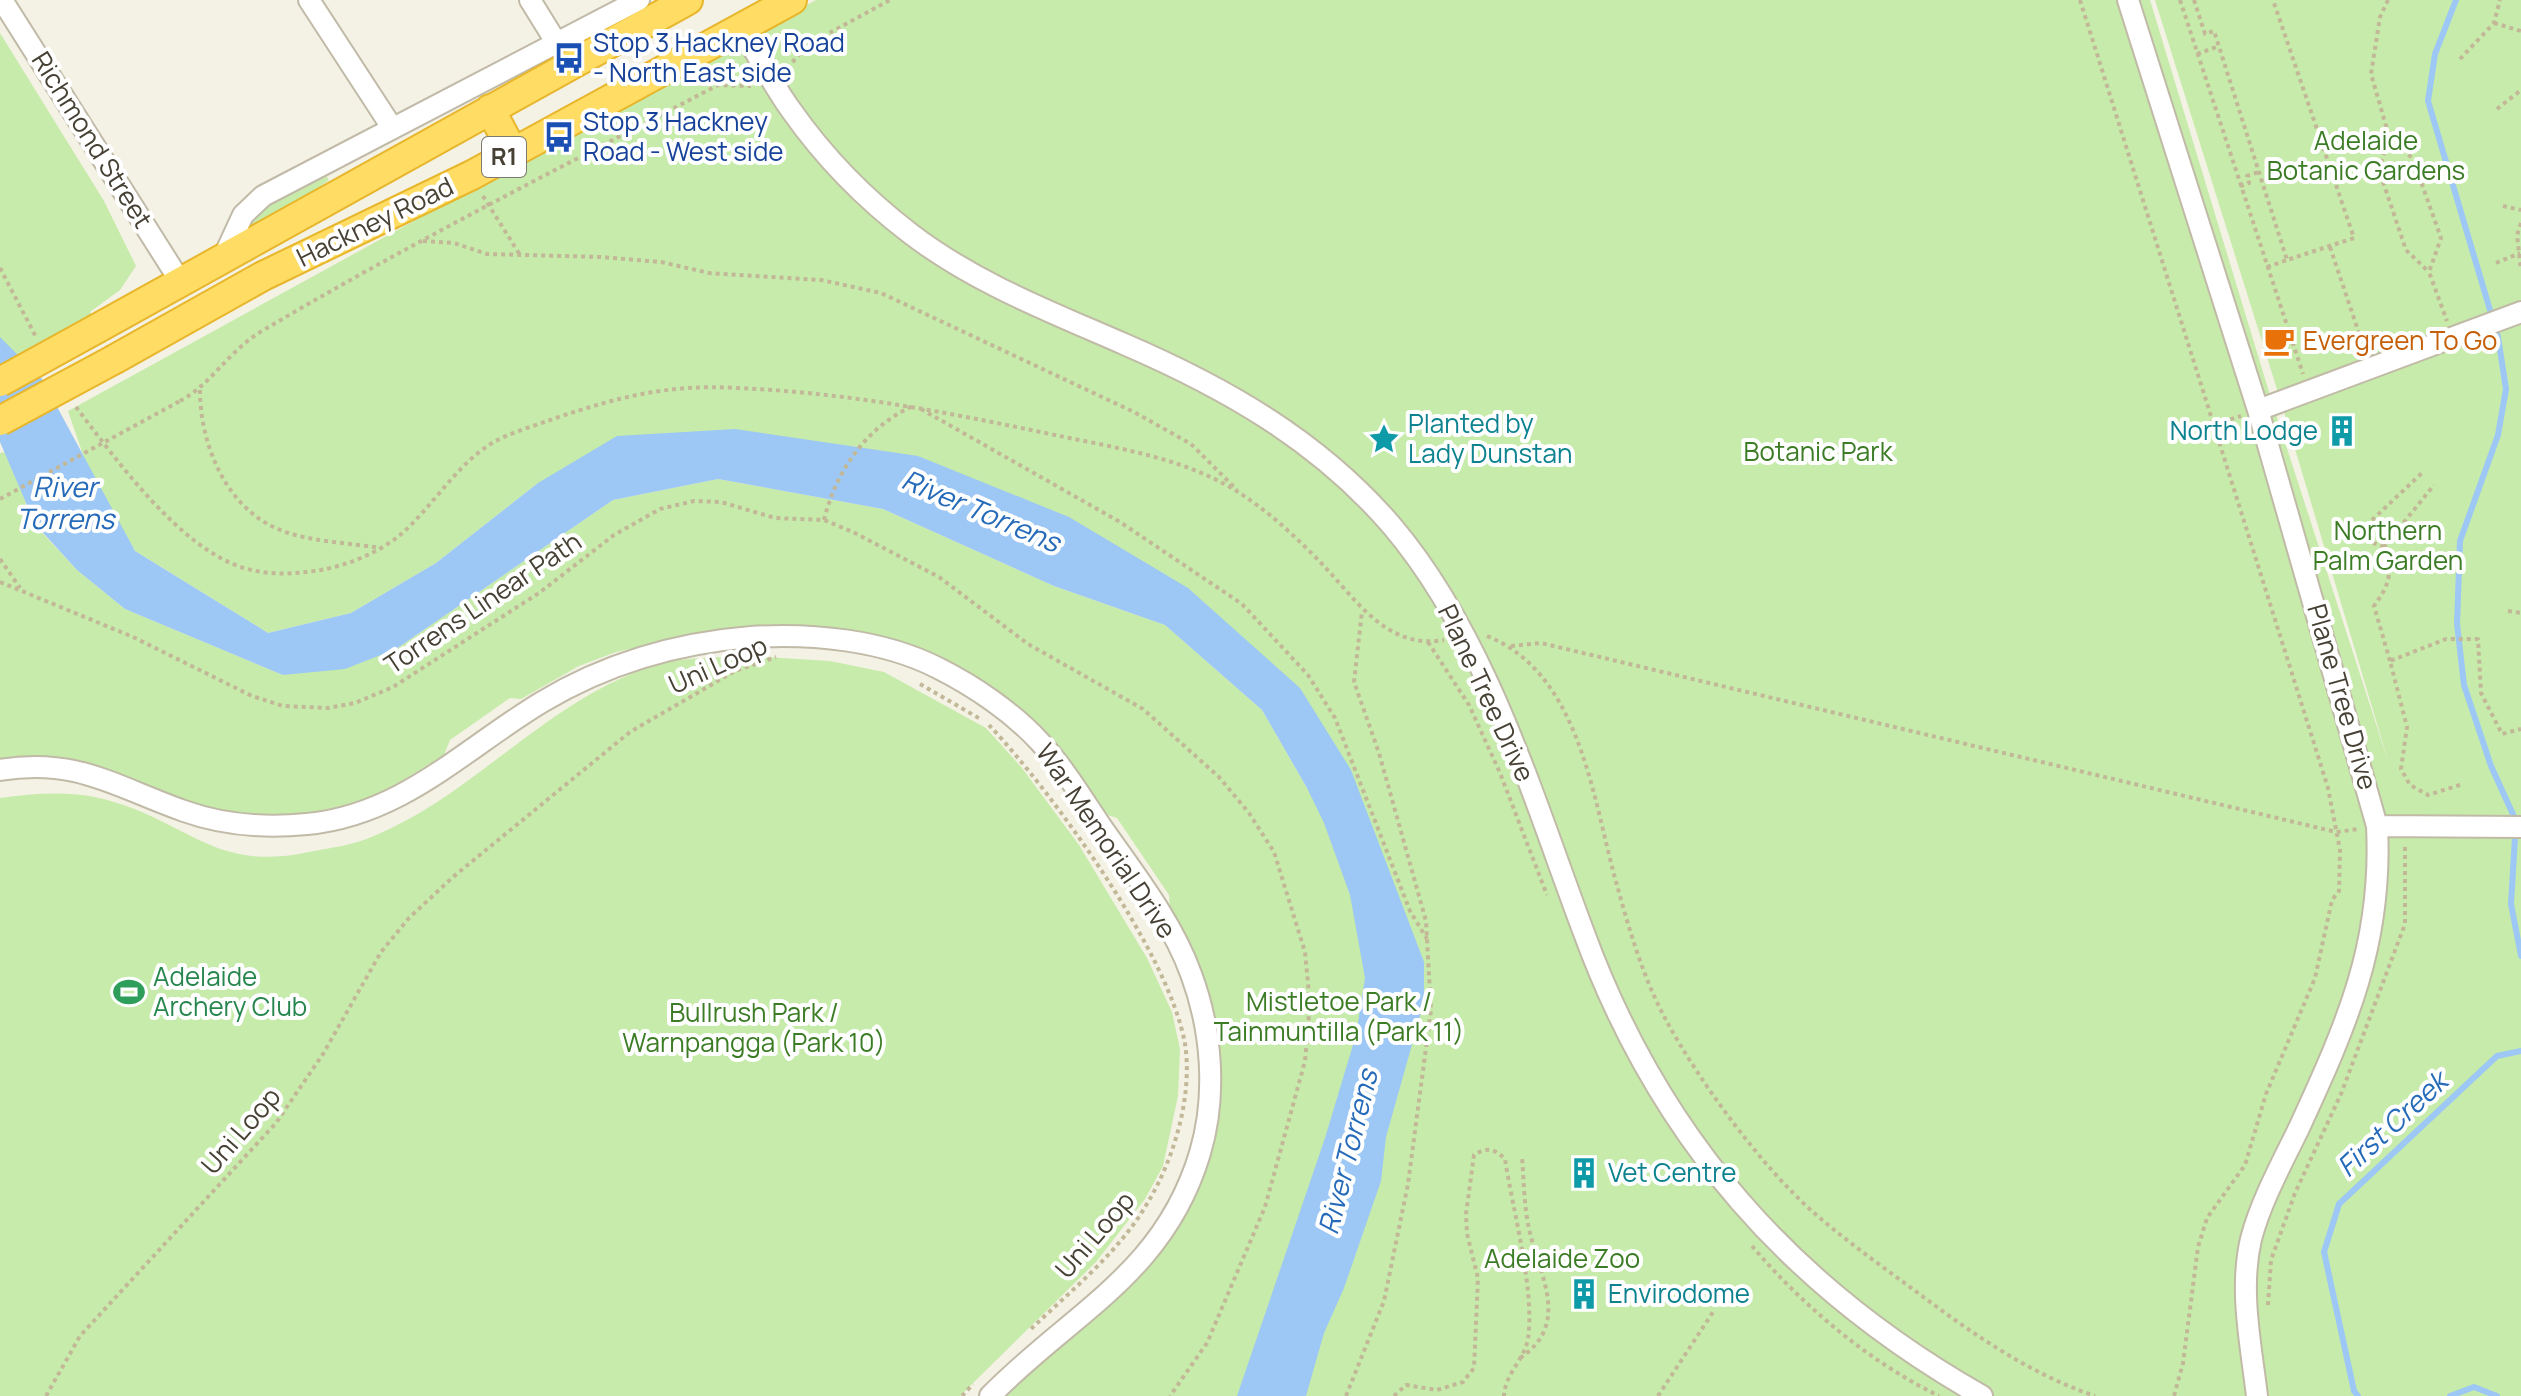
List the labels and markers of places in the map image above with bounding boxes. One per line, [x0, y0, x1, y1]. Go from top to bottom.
place label: Stop 3 Hackney Road - North East side [593, 24, 845, 90]
bus stop icon: Stop 3 Hackney Road - North East side [552, 41, 586, 75]
place label: Stop 3 Hackney Road - West side [583, 103, 784, 169]
bus stop icon: Stop 3 Hackney Road - West side [542, 120, 576, 154]
place label: Evergreen To Go [2303, 322, 2497, 358]
cafe icon: Evergreen To Go [2262, 324, 2296, 358]
place label: Planted by Lady Dunstan [1408, 405, 1572, 471]
place label: North Lodge [2170, 412, 2318, 448]
building icon: North Lodge [2325, 414, 2359, 448]
place icon: Planted by Lady Dunstan [1367, 422, 1401, 456]
place label: Adelaide Archery Club [153, 958, 307, 1024]
sports icon: Adelaide Archery Club [112, 975, 146, 1009]
place label: Vet Centre [1608, 1154, 1737, 1190]
building icon: Vet Centre [1567, 1156, 1601, 1190]
place label: Envirodome [1608, 1275, 1750, 1311]
building icon: Envirodome [1567, 1277, 1601, 1311]

